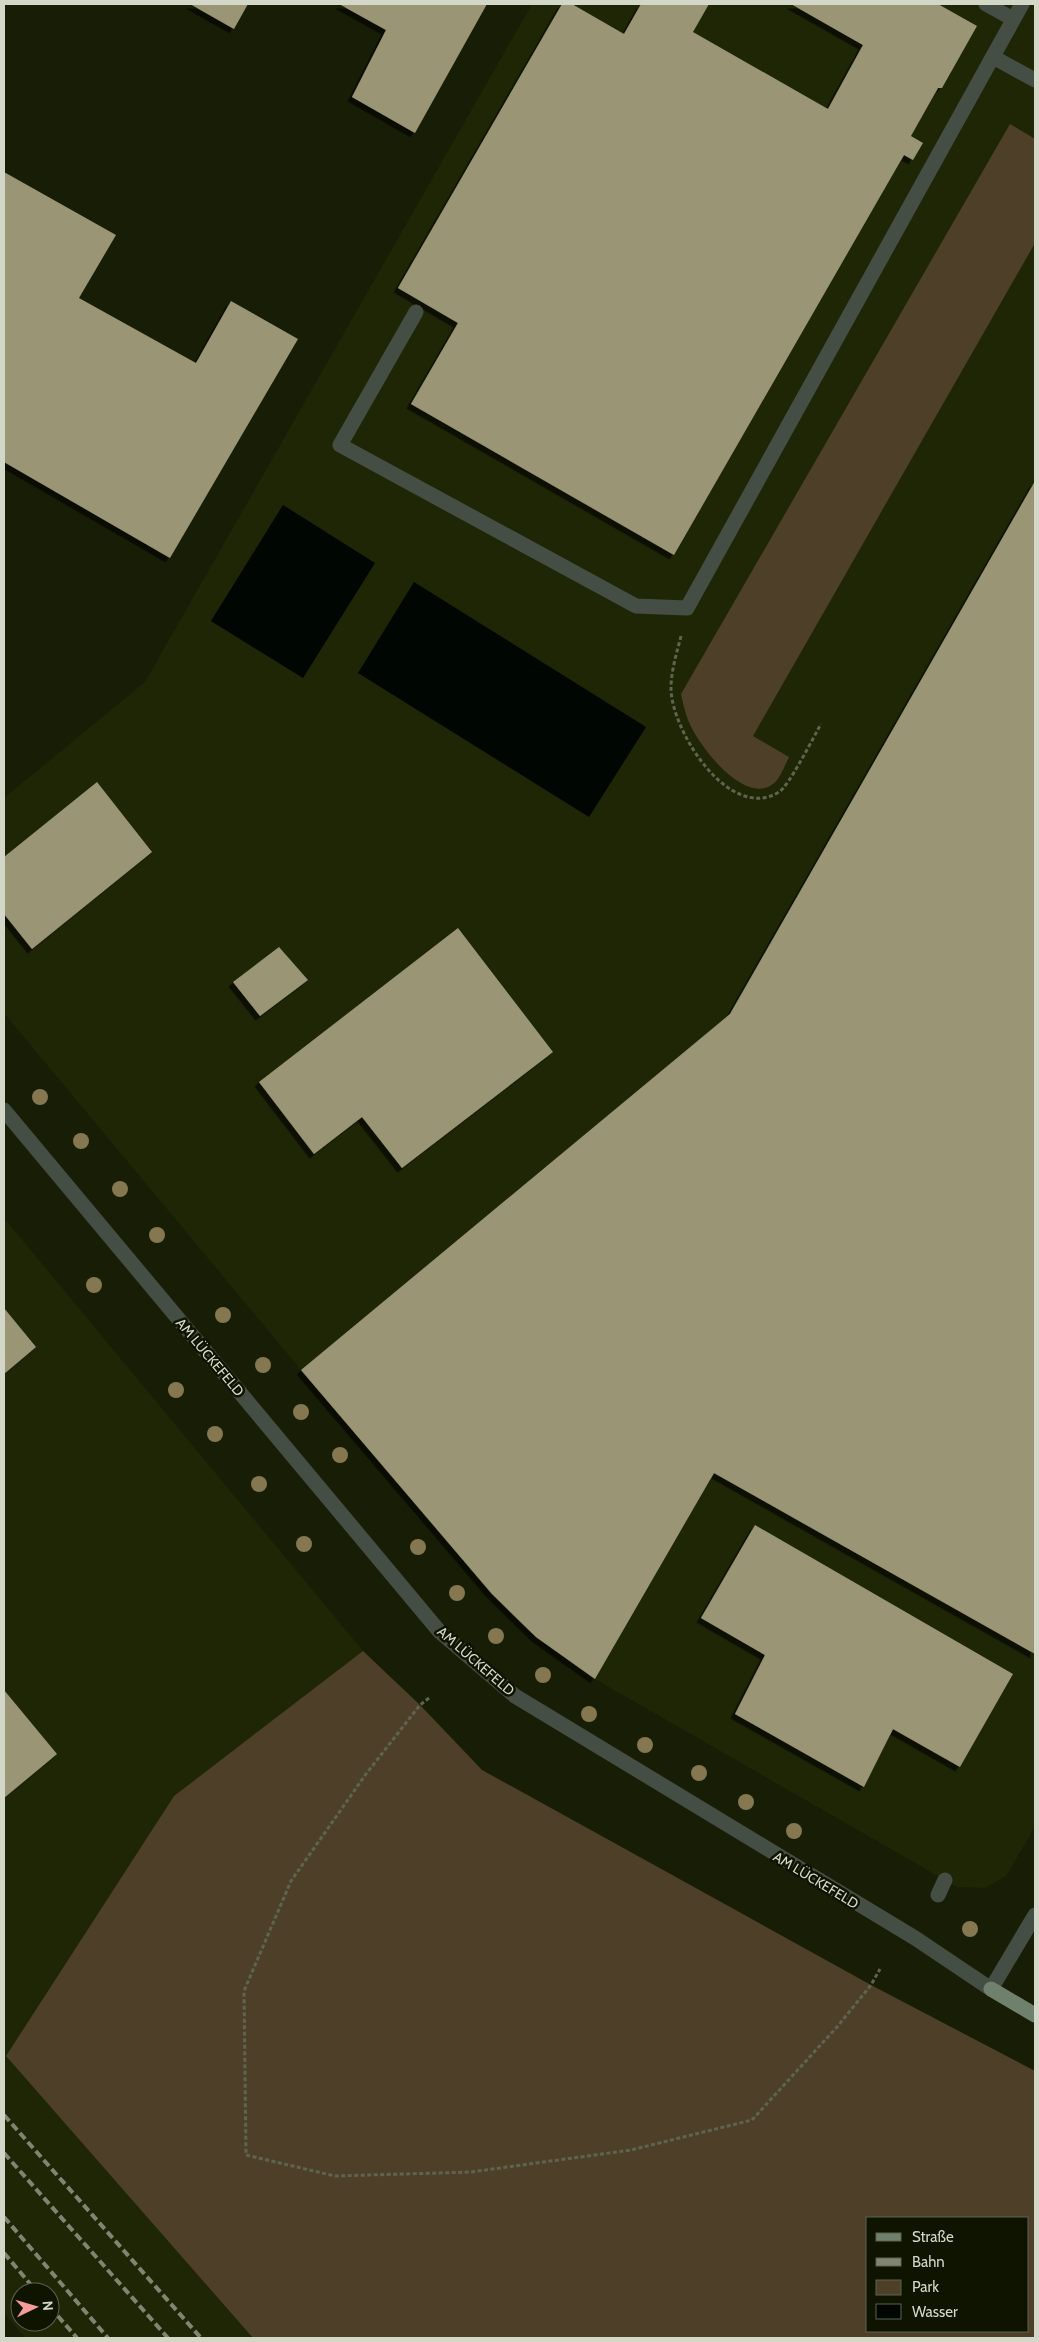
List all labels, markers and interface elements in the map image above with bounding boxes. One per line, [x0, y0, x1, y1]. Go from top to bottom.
street label: AM LÜCKEFELD [172, 1314, 248, 1400]
street label: AM LÜCKEFELD [434, 1623, 518, 1699]
street label: AM LÜCKEFELD [770, 1847, 862, 1913]
legend [866, 2217, 1029, 2332]
text: Straße [912, 2228, 954, 2246]
text: Bahn [912, 2253, 945, 2271]
text: Park [912, 2278, 939, 2296]
north arrow [10, 2282, 60, 2332]
text: N [39, 2300, 57, 2312]
text: Wasser [912, 2303, 958, 2321]

